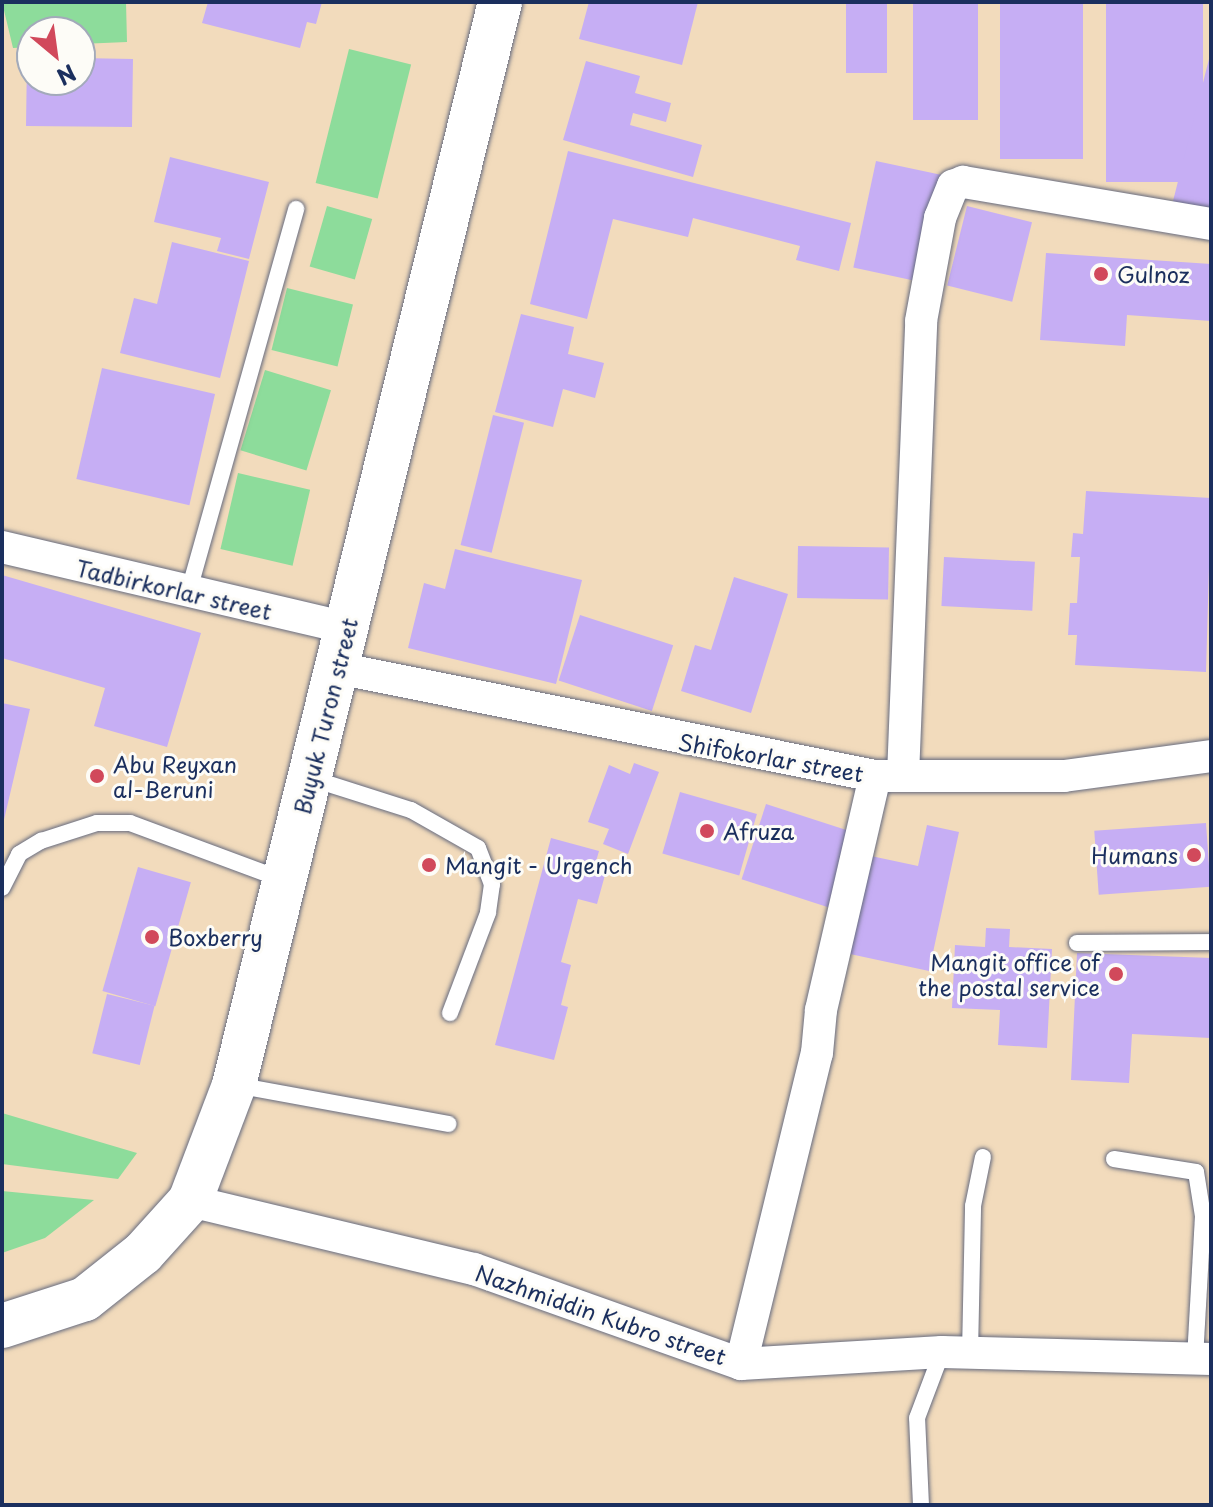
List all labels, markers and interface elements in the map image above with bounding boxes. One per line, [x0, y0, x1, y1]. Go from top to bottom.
north arrow [16, 16, 96, 96]
text: N [51, 57, 83, 94]
place label: Gulnoz [1117, 261, 1190, 287]
marker: Gulnoz [1092, 265, 1110, 283]
street label: Tadbirkorlar street [73, 554, 275, 624]
street label: Buyuk Turon street [288, 615, 362, 817]
street label: Shifokorlar street [676, 728, 866, 786]
place label: Abu Reyxan al-Beruni [113, 750, 237, 802]
marker: Abu Reyxan al-Beruni [88, 767, 106, 785]
place label: Afruza [723, 818, 794, 844]
marker: Afruza [698, 822, 716, 840]
place label: Humans [1091, 842, 1178, 868]
marker: Humans [1185, 846, 1203, 864]
place label: Mangit - Urgench [445, 852, 634, 878]
marker: Mangit - Urgench [420, 856, 438, 874]
place label: Boxberry [168, 924, 263, 950]
marker: Boxberry [143, 928, 161, 946]
place label: Mangit office of the postal service [917, 948, 1100, 1000]
marker: Mangit office of the postal service [1107, 965, 1125, 983]
street label: Nazhmiddin Kubro street [472, 1259, 730, 1369]

